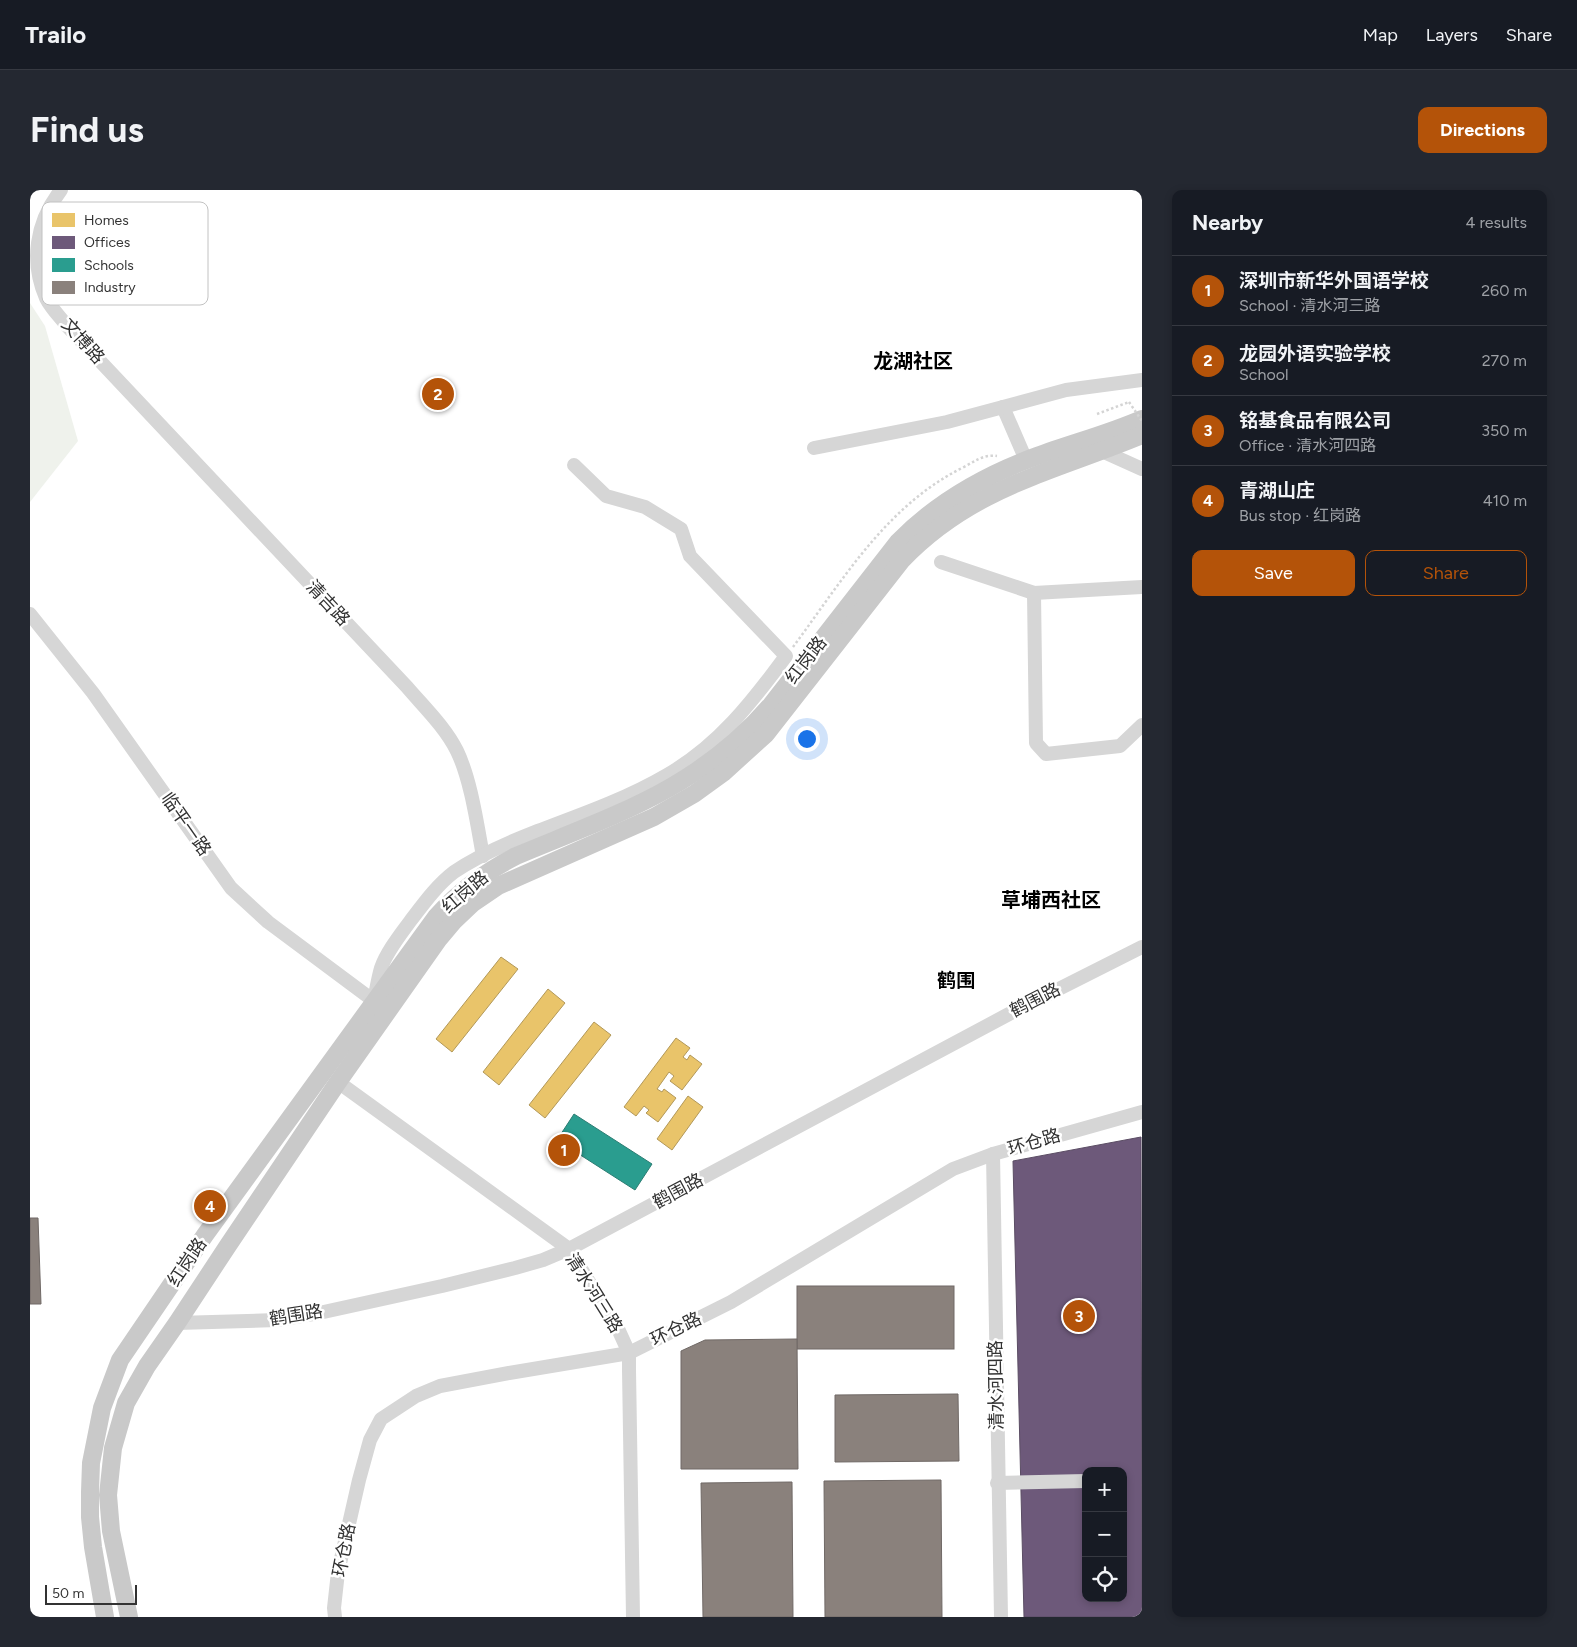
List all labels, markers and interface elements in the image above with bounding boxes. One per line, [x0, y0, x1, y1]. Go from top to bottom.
text: Trailo [25, 20, 86, 49]
text: Map [1363, 24, 1398, 46]
text: Layers [1426, 24, 1478, 46]
text: Share [1506, 24, 1552, 46]
button: Directions [1418, 107, 1547, 153]
text: Find us [30, 109, 144, 151]
legend [42, 202, 208, 305]
text: Nearby [1192, 210, 1263, 235]
text: Homes [84, 212, 129, 229]
text: 4 results [1466, 213, 1527, 232]
text: Offices [84, 234, 130, 251]
text: Schools [84, 257, 134, 274]
text: 深圳市新华外国语学校 [1239, 269, 1429, 292]
text: Industry [84, 279, 136, 296]
text: 1 [1205, 281, 1211, 300]
text: 260 m [1481, 281, 1527, 300]
text: School · 清水河三路 [1239, 296, 1380, 315]
street label: 文博路 [57, 314, 109, 368]
text: 龙园外语实验学校 [1239, 342, 1391, 365]
district label: 龙湖社区 [873, 349, 953, 373]
text: 2 [1203, 351, 1213, 370]
text: 270 m [1482, 351, 1527, 370]
text: School [1239, 365, 1289, 384]
pin: 2 [422, 375, 454, 413]
text: 铭基食品有限公司 [1239, 409, 1391, 432]
text: 3 [1204, 421, 1212, 440]
text: 350 m [1481, 421, 1527, 440]
text: Office · 清水河四路 [1239, 436, 1376, 455]
text: 青湖山庄 [1239, 479, 1315, 502]
text: 4 [1203, 491, 1213, 510]
text: 410 m [1483, 491, 1527, 510]
text: Bus stop · 红岗路 [1239, 506, 1361, 525]
button: Save [1192, 550, 1355, 596]
button: Share [1365, 550, 1527, 596]
street label: 清吉路 [302, 576, 354, 630]
street label: 红岗路 [781, 632, 831, 688]
your location [794, 726, 820, 752]
street label: 临平一路 [156, 788, 216, 860]
street label: 红岗路 [437, 866, 493, 918]
district label: 草埔西社区 [1001, 888, 1101, 912]
district label: 鹤围 [937, 969, 975, 992]
street label: 鹤围路 [1006, 978, 1064, 1022]
street label: 环仓路 [1005, 1124, 1063, 1160]
pin: 1 [548, 1131, 580, 1169]
street label: 鹤围路 [649, 1169, 707, 1213]
pin: 4 [194, 1187, 226, 1225]
street label: 红岗路 [163, 1233, 211, 1291]
street label: 清水河三路 [561, 1249, 627, 1337]
pin: 3 [1063, 1297, 1095, 1335]
street label: 鹤围路 [268, 1300, 324, 1330]
street label: 环仓路 [647, 1307, 705, 1351]
street label: 清水河四路 [984, 1340, 1008, 1430]
map controls [1082, 1467, 1127, 1602]
button: + [1082, 1467, 1127, 1512]
button: − [1082, 1512, 1127, 1557]
street label: 环仓路 [328, 1521, 360, 1579]
button: locate [1082, 1557, 1127, 1602]
scale bar [45, 1582, 138, 1605]
text: 50 m [52, 1585, 84, 1602]

